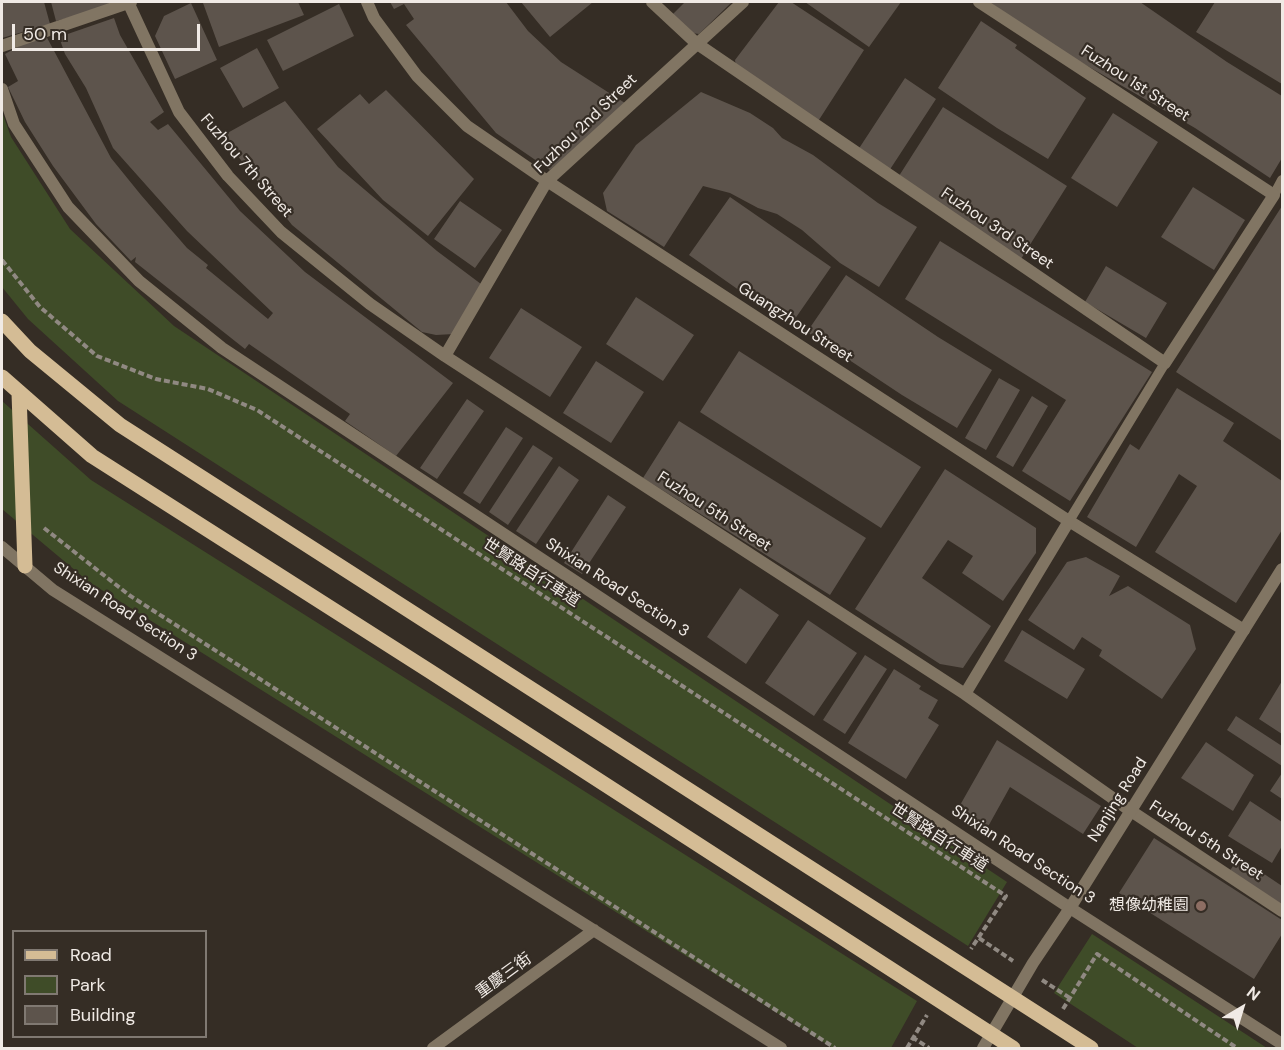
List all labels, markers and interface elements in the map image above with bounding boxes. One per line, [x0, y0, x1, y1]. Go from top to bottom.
scale bar [15, 12, 202, 50]
text: 50 m [23, 22, 67, 46]
street label: Fuzhou 1st Street [1077, 42, 1193, 126]
street label: Fuzhou 2nd Street [531, 70, 641, 178]
street label: Fuzhou 7th Street [196, 110, 296, 222]
street label: Fuzhou 3rd Street [937, 184, 1057, 274]
street label: Guangzhou Street [734, 279, 856, 367]
street label: Fuzhou 5th Street [653, 468, 775, 556]
street label: 世賢路自行車道 [479, 534, 583, 612]
street label: Shixian Road Section 3 [542, 534, 692, 642]
street label: Shixian Road Section 3 [50, 558, 200, 666]
street label: Nanjing Road [1084, 754, 1152, 846]
street label: Fuzhou 5th Street [1145, 797, 1267, 885]
street label: 世賢路自行車道 [887, 799, 991, 877]
street label: Shixian Road Section 3 [948, 801, 1098, 909]
place label: 想像幼稚園 [1109, 896, 1189, 916]
marker: 想像幼稚園 [1194, 899, 1208, 913]
legend [12, 930, 207, 1038]
text: Road [70, 943, 112, 967]
street label: 重慶三街 [472, 949, 536, 1003]
text: Park [70, 973, 106, 997]
north arrow [1212, 978, 1272, 1038]
text: N [1242, 982, 1264, 1005]
text: Building [70, 1003, 135, 1027]

